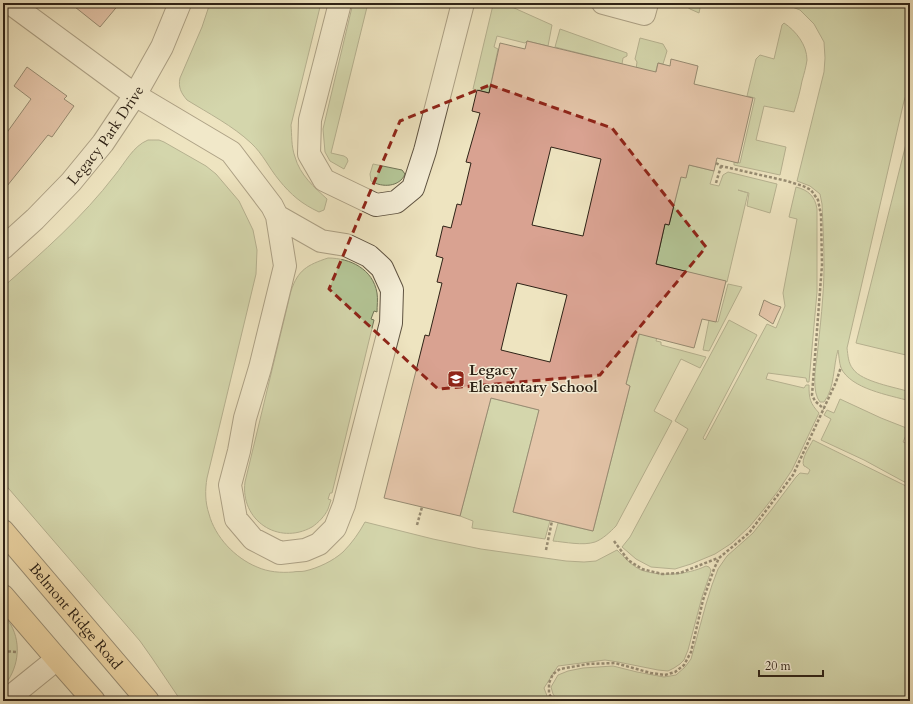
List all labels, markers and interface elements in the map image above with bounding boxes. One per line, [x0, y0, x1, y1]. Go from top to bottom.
street label: Legacy Park Drive [62, 82, 148, 189]
place label: Legacy Elementary School [469, 360, 598, 397]
school or university icon: Legacy Elementary School [446, 369, 466, 389]
street label: Belmont Ridge Road [25, 559, 127, 674]
scale bar [759, 652, 823, 678]
text: 20 m [765, 658, 792, 674]

